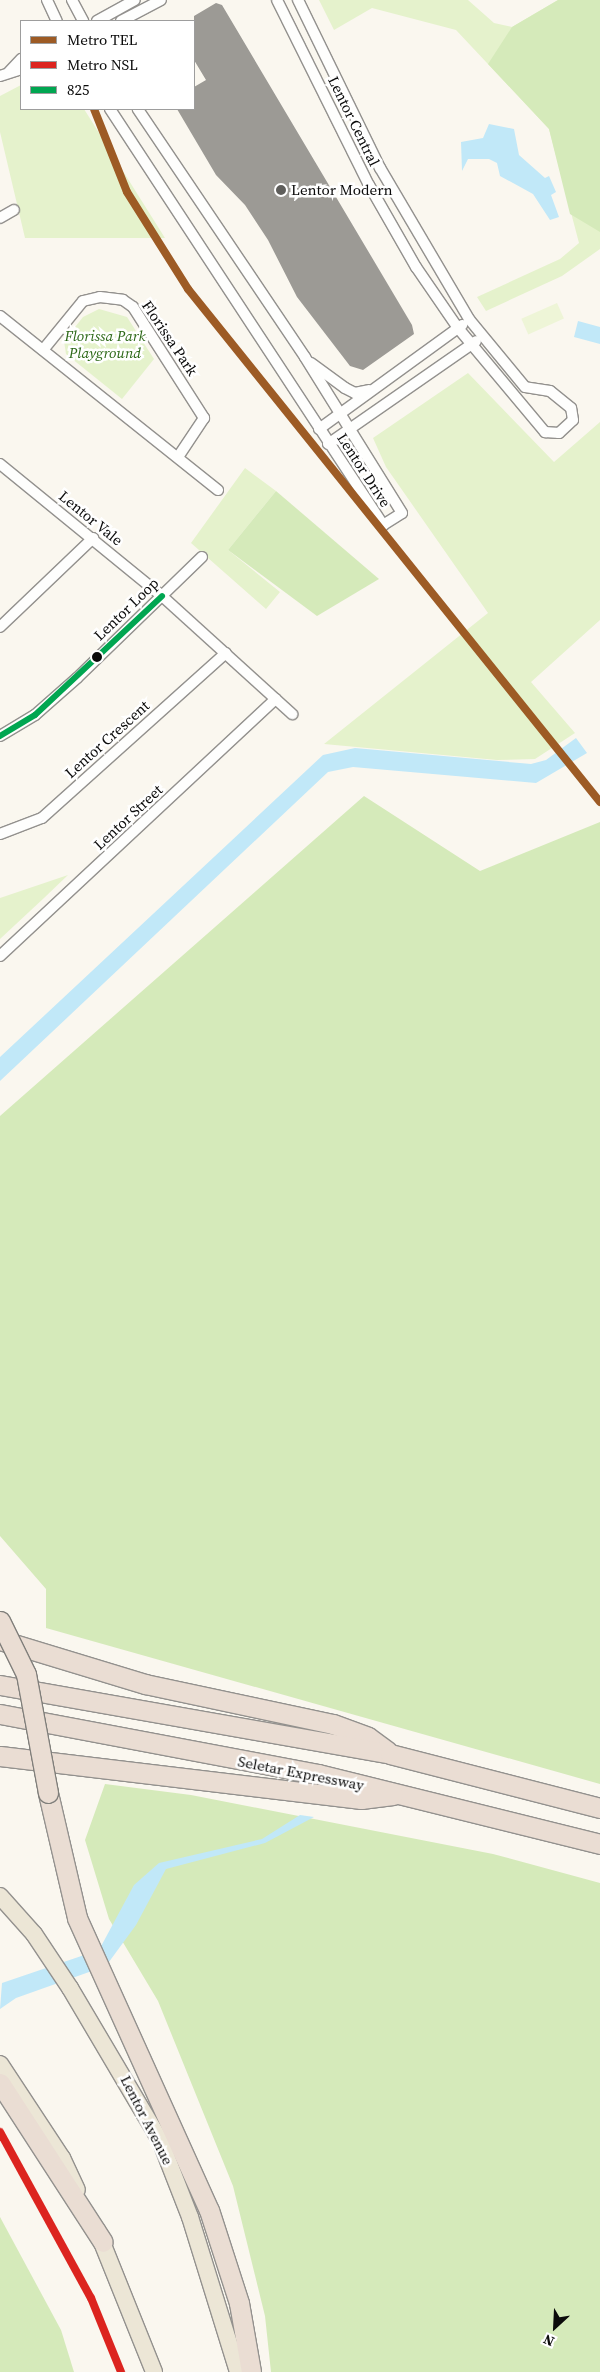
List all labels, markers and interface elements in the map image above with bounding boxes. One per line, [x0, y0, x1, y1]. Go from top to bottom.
legend [20, 20, 195, 110]
text: Metro TEL [67, 29, 137, 50]
text: Metro NSL [67, 54, 138, 75]
street label: Lentor Central [324, 73, 384, 169]
text: 825 [67, 79, 90, 100]
place label: Lentor Modern [291, 181, 393, 199]
marker: Lentor Modern [275, 184, 287, 196]
street label: Florissa Park [138, 297, 202, 379]
park label: Florissa Park Playground [64, 326, 146, 361]
street label: Lentor Drive [333, 430, 395, 510]
street label: Lentor Vale [55, 487, 127, 549]
street label: Lentor Loop [90, 574, 162, 644]
unlabelled marker [92, 652, 102, 662]
street label: Lentor Crescent [61, 696, 153, 782]
street label: Lentor Street [90, 781, 166, 853]
street label: Seletar Expressway [236, 1752, 366, 1794]
street label: Lentor Avenue [117, 2072, 177, 2168]
north arrow [530, 2302, 580, 2352]
text: N [540, 2329, 558, 2352]

